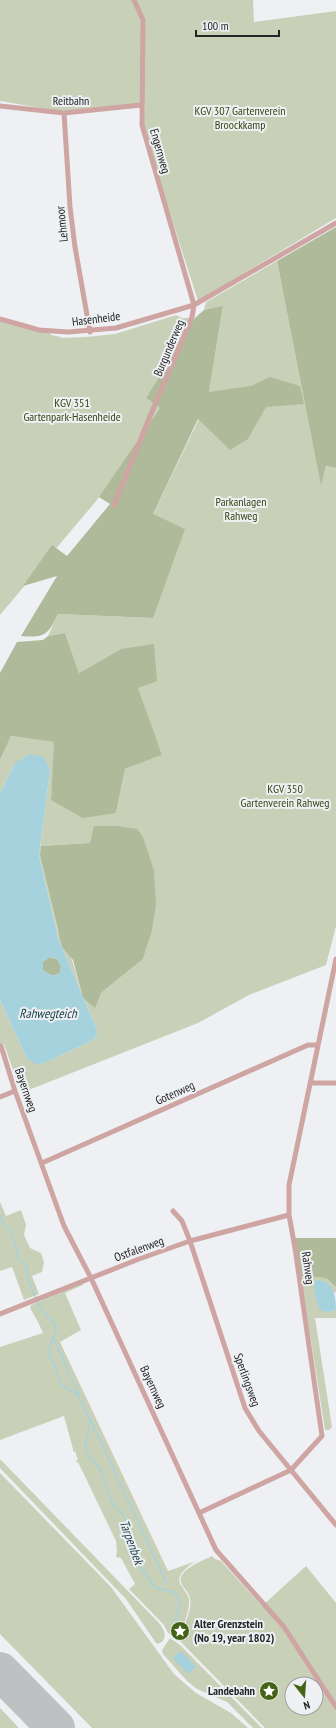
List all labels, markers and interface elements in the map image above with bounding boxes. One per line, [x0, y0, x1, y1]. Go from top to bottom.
scale bar [196, 12, 279, 38]
text: 100 m [202, 18, 229, 33]
street label: Reitbahn [53, 93, 89, 108]
park label: KGV 307 Gartenverein Broockkamp [194, 103, 286, 132]
street label: Engernweg [147, 127, 174, 175]
street label: Lehmoor [52, 205, 71, 243]
street label: Hasenheide [71, 308, 121, 329]
street label: Burgunderweg [150, 317, 187, 378]
park label: KGV 351 Gartenpark-Hasenheide [23, 395, 121, 424]
park label: Parkanlagen Rahweg [216, 494, 266, 523]
park label: KGV 350 Gartenverein Rahweg [241, 781, 329, 810]
water label: Rahwegteich [19, 1005, 78, 1022]
street label: Bayernweg [12, 1066, 41, 1114]
street label: Gotenweg [153, 1077, 197, 1108]
street label: Ostfalenweg [112, 1233, 166, 1264]
street label: Rahweg [299, 1251, 318, 1285]
street label: Sperlingsweg [231, 1351, 264, 1408]
street label: Bayernweg [137, 1363, 170, 1411]
water label: Tarpenbek [116, 1518, 148, 1569]
place label: Alter Grenzstein (No 19, year 1802) [193, 1616, 274, 1645]
place icon: Alter Grenzstein (No 19, year 1802) [169, 1620, 191, 1642]
north arrow [284, 1676, 324, 1716]
place icon: Landebahn [258, 1680, 280, 1702]
place label: Landebahn [208, 1683, 255, 1698]
text: N [302, 1698, 312, 1713]

